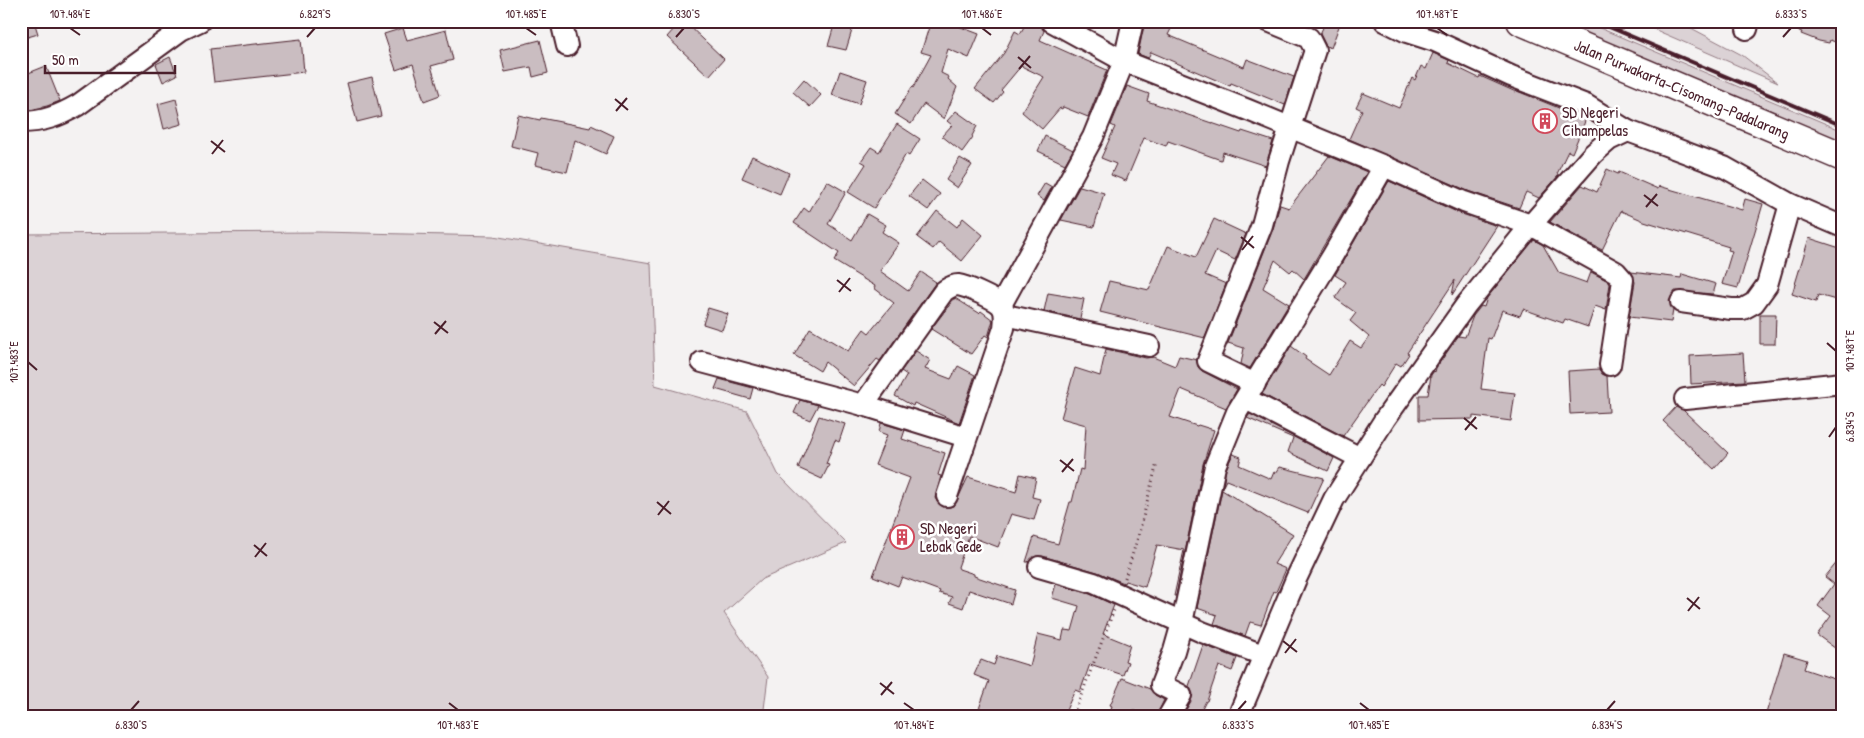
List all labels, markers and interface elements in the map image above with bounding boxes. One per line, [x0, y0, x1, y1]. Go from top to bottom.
text: 107.484°E [50, 5, 91, 22]
text: 6.829°S [300, 5, 331, 22]
text: 107.485°E [505, 5, 547, 22]
text: 6.830°S [668, 5, 700, 22]
text: 107.486°E [962, 5, 1003, 22]
text: 107.487°E [1416, 5, 1459, 22]
text: 6.833°S [1775, 5, 1807, 22]
street label: Jalan Purwakarta–Cisomang–Padalarang [1571, 34, 1793, 144]
scale bar [45, 42, 175, 74]
text: 50 m [52, 49, 79, 70]
place label: SD Negeri Cihampelas [1562, 101, 1628, 141]
building icon: SD Negeri Cihampelas [1532, 108, 1558, 134]
text: 107.487°E [1841, 329, 1858, 372]
text: 107.483°E [5, 341, 22, 383]
text: 6.834°S [1841, 411, 1858, 442]
place label: SD Negeri Lebak Gede [920, 517, 983, 557]
building icon: SD Negeri Lebak Gede [889, 524, 915, 550]
text: 6.830°S [115, 716, 147, 733]
text: 107.483°E [437, 716, 479, 733]
text: 107.484°E [894, 716, 935, 733]
text: 6.833°S [1222, 716, 1254, 733]
text: 107.485°E [1348, 716, 1390, 733]
text: 6.834°S [1592, 716, 1623, 733]

